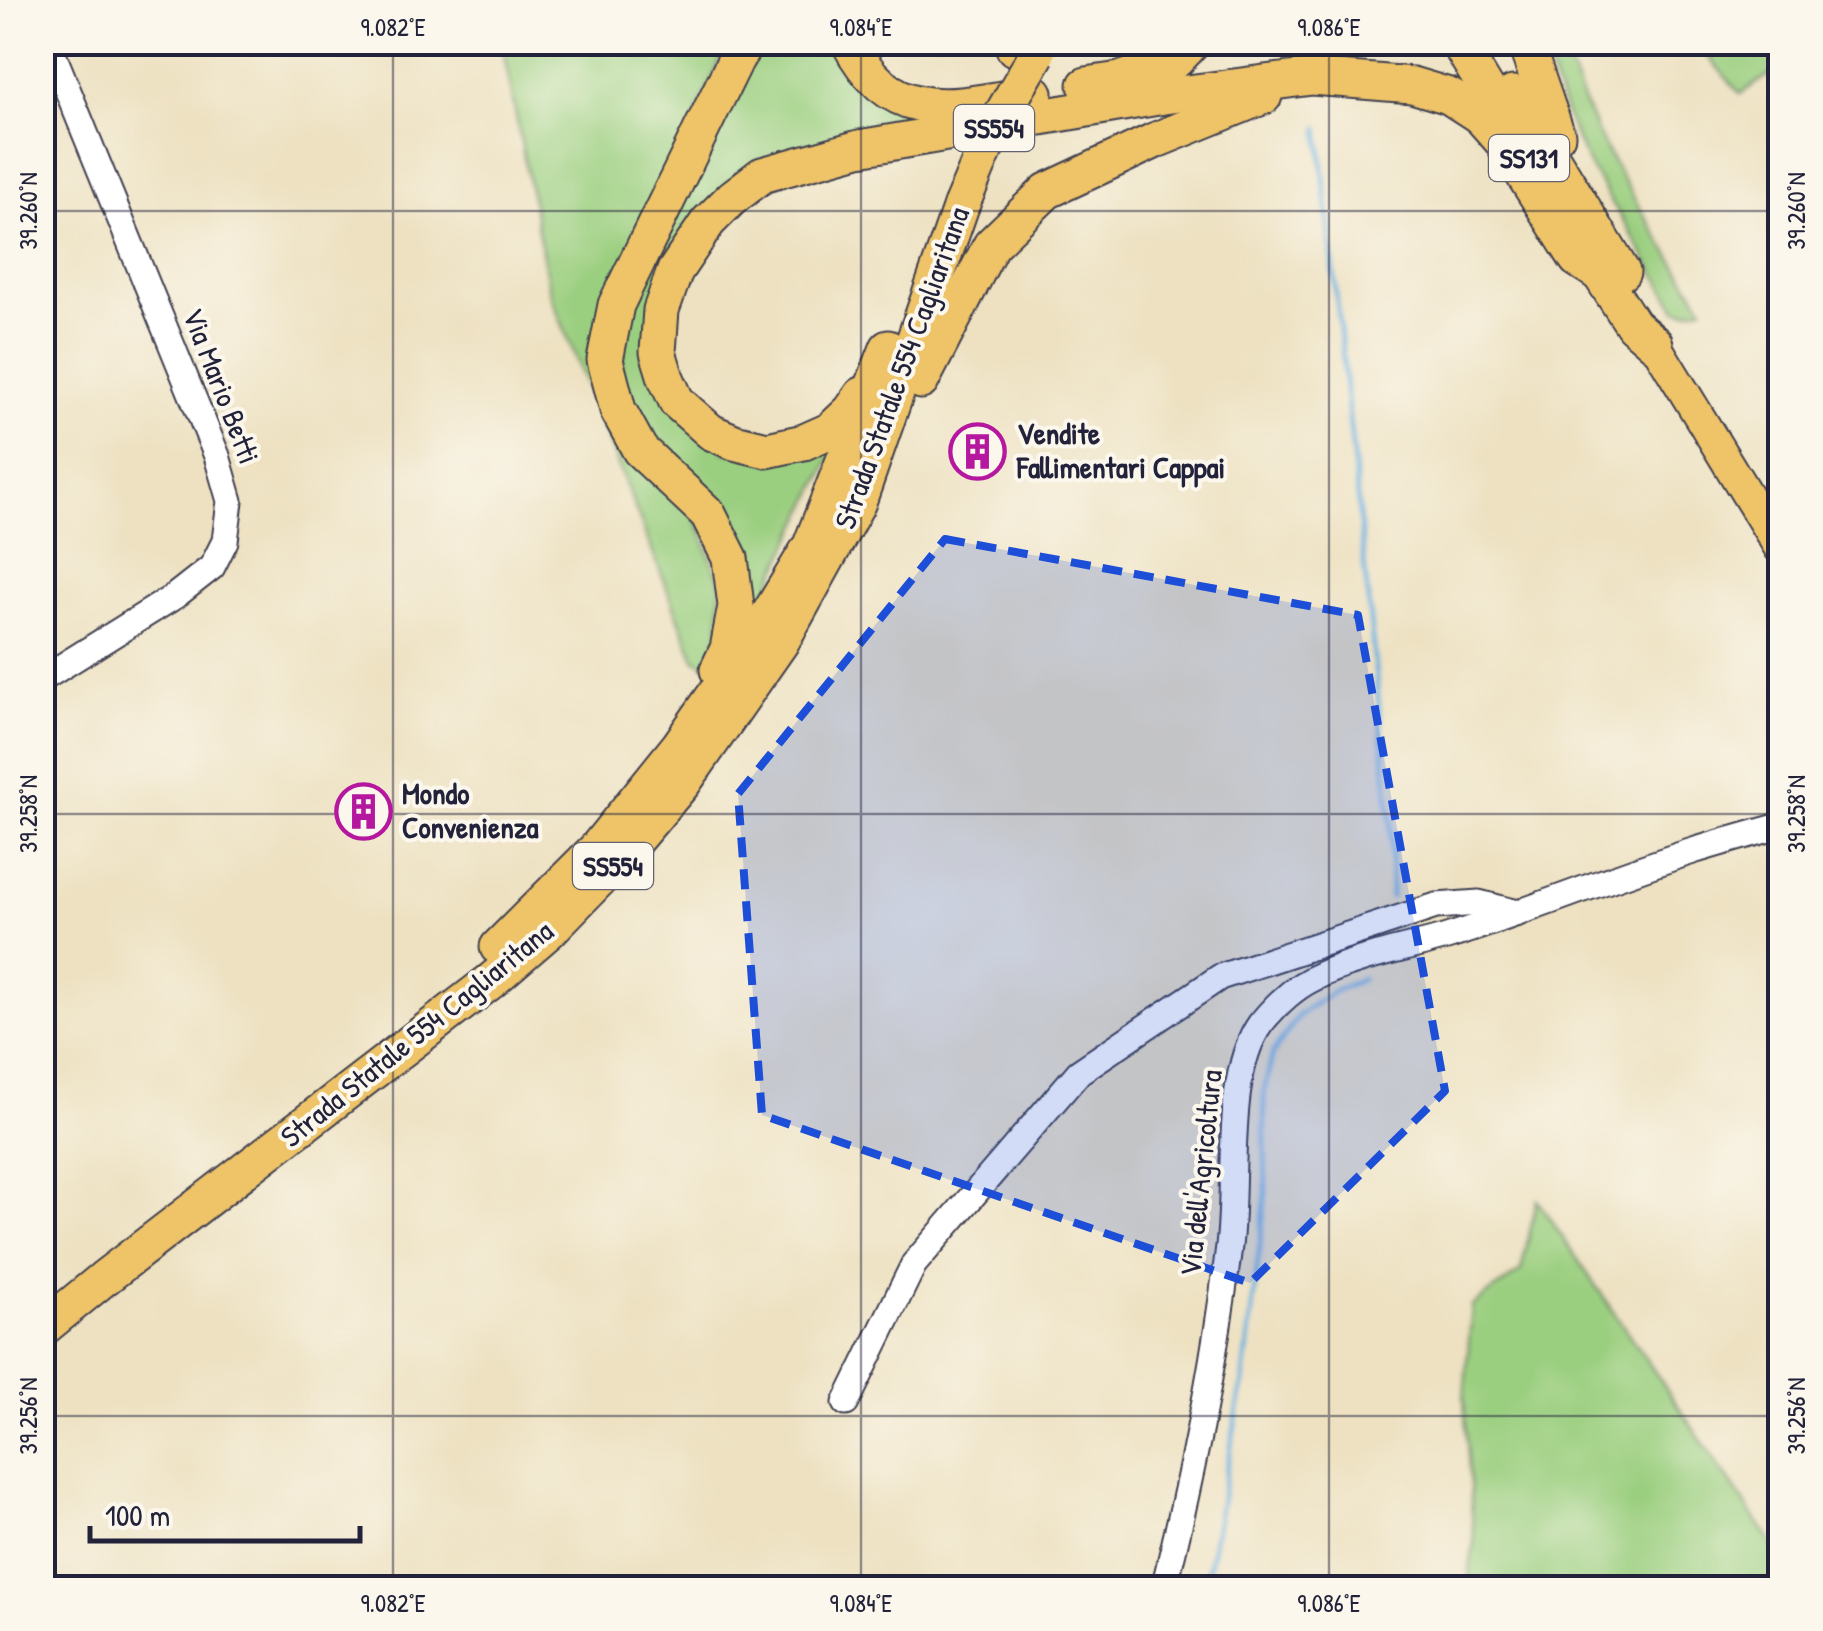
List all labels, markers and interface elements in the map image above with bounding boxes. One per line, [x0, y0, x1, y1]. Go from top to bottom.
text: 9.082°E [360, 10, 426, 44]
text: 9.084°E [830, 10, 892, 44]
text: 9.086°E [1297, 10, 1361, 44]
road number: SS554 [954, 105, 1034, 151]
road number: SS131 [1489, 135, 1569, 181]
text: 39.260°N [11, 172, 45, 250]
text: 39.260°N [1779, 172, 1813, 250]
street label: Strada Statale 554 Cagliaritana [824, 201, 978, 534]
street label: Via Mario Betti [174, 302, 270, 469]
place label: Vendite Fallimentari Cappai [1016, 413, 1225, 488]
building icon: Vendite Fallimentari Cappai [948, 421, 1008, 481]
place label: Mondo Convenienza [402, 773, 539, 847]
text: 39.258°N [11, 775, 45, 853]
text: 39.258°N [1779, 775, 1813, 853]
building icon: Mondo Convenienza [333, 781, 393, 841]
road number: SS554 [573, 843, 653, 889]
street label: Strada Statale 554 Cagliaritana [272, 911, 561, 1156]
street label: Via dell'Agricoltura [1169, 1067, 1231, 1278]
text: 39.256°N [11, 1377, 45, 1455]
text: 39.256°N [1779, 1377, 1813, 1455]
scale bar [90, 1481, 360, 1543]
text: 100 m [105, 1495, 170, 1535]
text: 9.082°E [360, 1586, 426, 1620]
text: 9.084°E [830, 1586, 892, 1620]
text: 9.086°E [1297, 1586, 1361, 1620]

